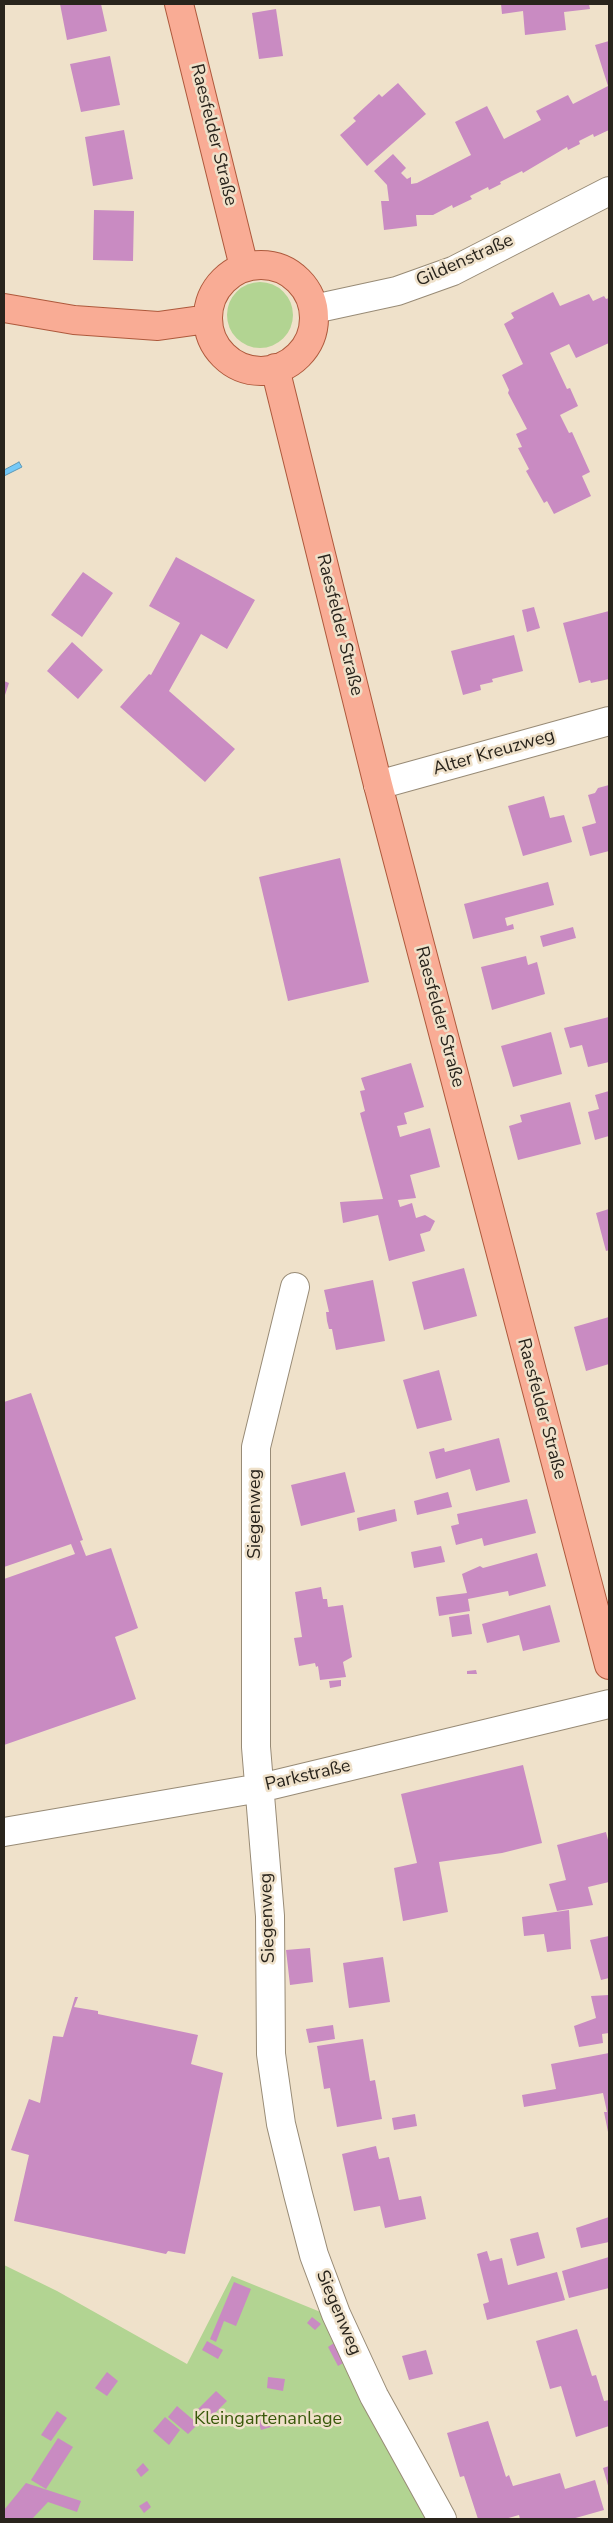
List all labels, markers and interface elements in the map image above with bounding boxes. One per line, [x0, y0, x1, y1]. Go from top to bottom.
street label: Raesfelder Straße [185, 62, 241, 208]
street label: Gildenstraße [413, 230, 517, 292]
street label: Raesfelder Straße [311, 552, 367, 698]
street label: Alter Kreuzweg [431, 725, 557, 781]
street label: Raesfelder Straße [410, 944, 468, 1090]
street label: Raesfelder Straße [512, 1336, 570, 1482]
street label: Siegenweg [245, 1469, 267, 1559]
street label: Parkstraße [263, 1756, 353, 1796]
street label: Siegenweg [256, 1873, 280, 1963]
street label: Siegenweg [310, 2267, 366, 2359]
park label: Kleingartenanlage [194, 2409, 342, 2431]

